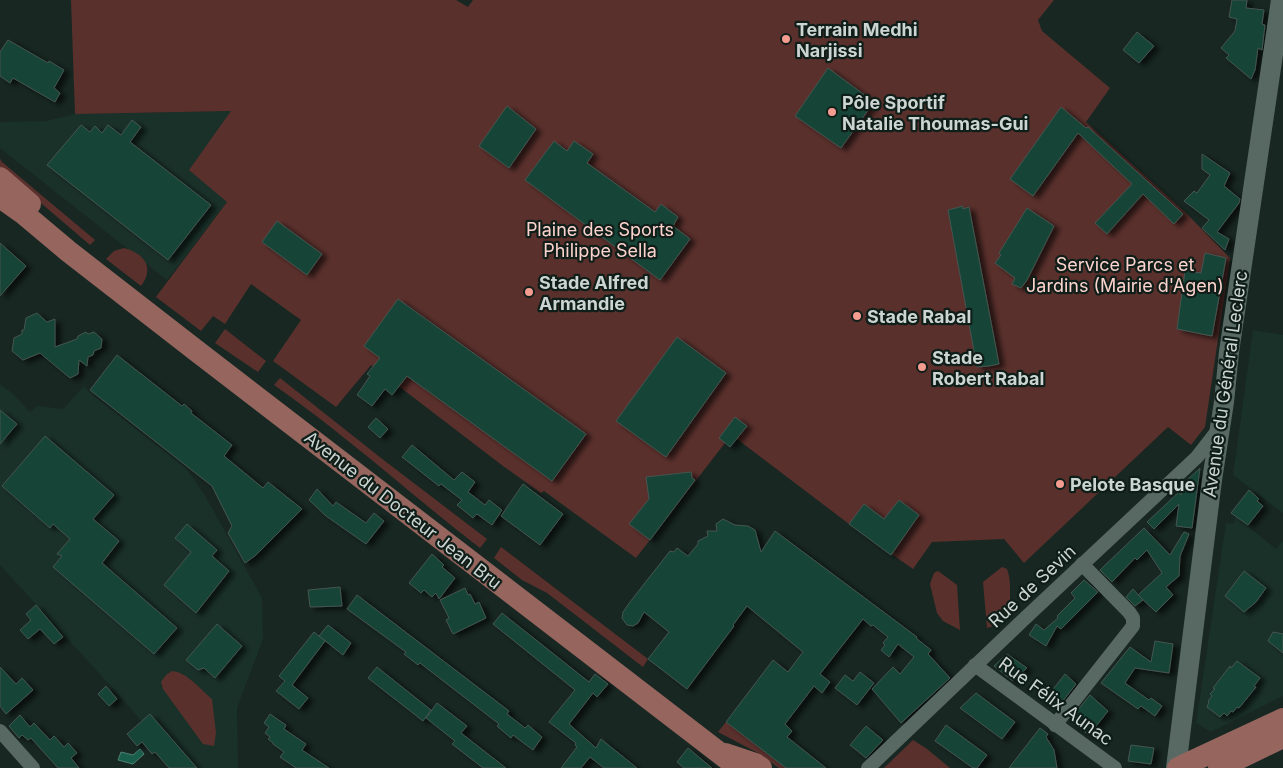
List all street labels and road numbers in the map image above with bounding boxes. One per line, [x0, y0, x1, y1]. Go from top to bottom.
street label: Avenue du Général Leclerc [1199, 269, 1251, 499]
street label: Avenue du Docteur Jean Bru [301, 427, 505, 593]
street label: Rue de Sevin [984, 540, 1080, 632]
street label: Rue Félix Aunac [995, 653, 1117, 749]

